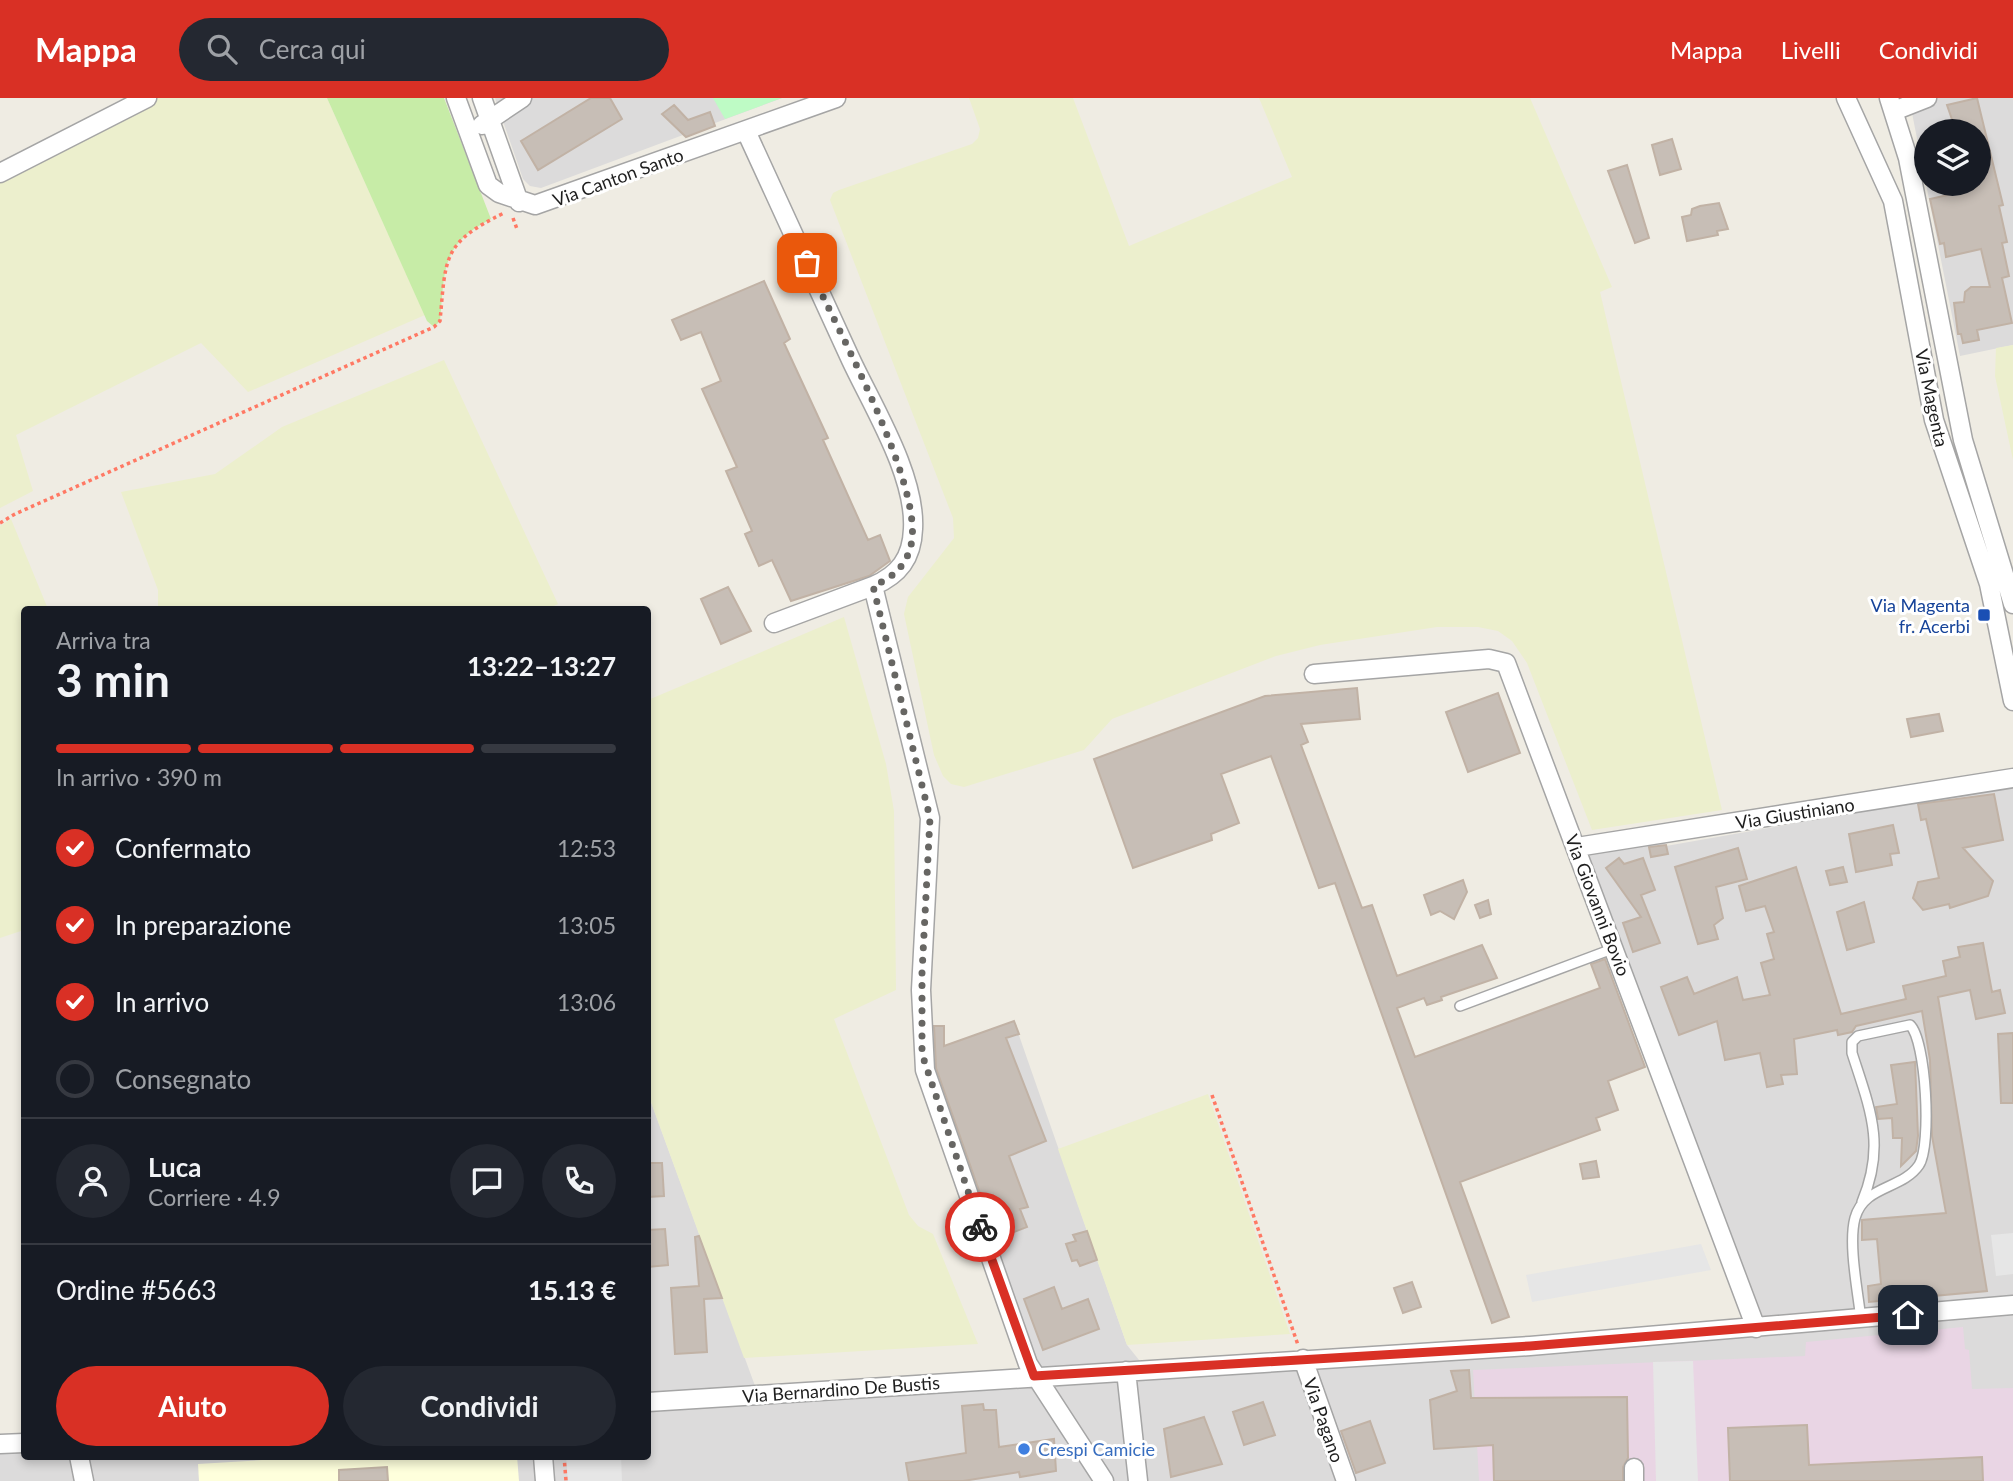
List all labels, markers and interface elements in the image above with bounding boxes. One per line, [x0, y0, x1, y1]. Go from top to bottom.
search box [179, 18, 669, 81]
text: Mappa [35, 29, 137, 69]
icon: search [203, 30, 241, 68]
text: Cerca qui [259, 33, 366, 65]
text: Mappa [1670, 35, 1743, 64]
text: Livelli [1781, 35, 1841, 64]
text: Condividi [1879, 35, 1978, 64]
map controls [1914, 119, 1991, 196]
button: layers [1914, 119, 1991, 196]
street label: Via Canton Santo [550, 143, 686, 211]
pin [777, 233, 837, 293]
icon: bag [788, 244, 826, 282]
street label: Via Magenta [1911, 347, 1953, 449]
place label: Via Magenta fr. Acerbi [1871, 594, 1970, 637]
marker: Via Magenta fr. Acerbi [1976, 607, 1992, 623]
text: Arriva tra [56, 626, 151, 654]
text: 13:22–13:27 [467, 650, 616, 682]
text: 3 min [56, 652, 170, 707]
text: In arrivo · 390 m [56, 763, 222, 791]
street label: Via Giustiniano [1734, 793, 1856, 833]
icon: check [56, 829, 94, 867]
street label: Via Giovanni Bovio [1561, 831, 1635, 979]
text: Confermato [115, 832, 251, 864]
text: 12:53 [557, 834, 616, 862]
icon: check [56, 906, 94, 944]
text: In preparazione [115, 909, 291, 941]
text: 13:05 [557, 911, 616, 939]
icon: check [56, 983, 94, 1021]
text: In arrivo [115, 986, 209, 1018]
text: 13:06 [557, 988, 616, 1016]
text: Consegnato [115, 1063, 251, 1095]
button: person [56, 1144, 130, 1218]
button: chat [450, 1144, 524, 1218]
button: phone [542, 1144, 616, 1218]
text: Luca [148, 1151, 201, 1183]
text: Corriere · 4.9 [148, 1183, 281, 1211]
courier [945, 1192, 1015, 1262]
icon: bike [961, 1208, 999, 1246]
text: Ordine #5663 [56, 1274, 217, 1306]
text: 15.13 € [528, 1274, 616, 1306]
pin [1878, 1285, 1938, 1345]
icon: home [1889, 1296, 1927, 1334]
button: Aiuto [56, 1366, 329, 1446]
button: Condividi [343, 1366, 616, 1446]
street label: Via Bernardino De Bustis [742, 1371, 941, 1407]
street label: Via Pagano [1299, 1375, 1349, 1465]
place label: Crespi Camicie [1038, 1438, 1155, 1460]
marker: Crespi Camicie [1016, 1441, 1032, 1457]

